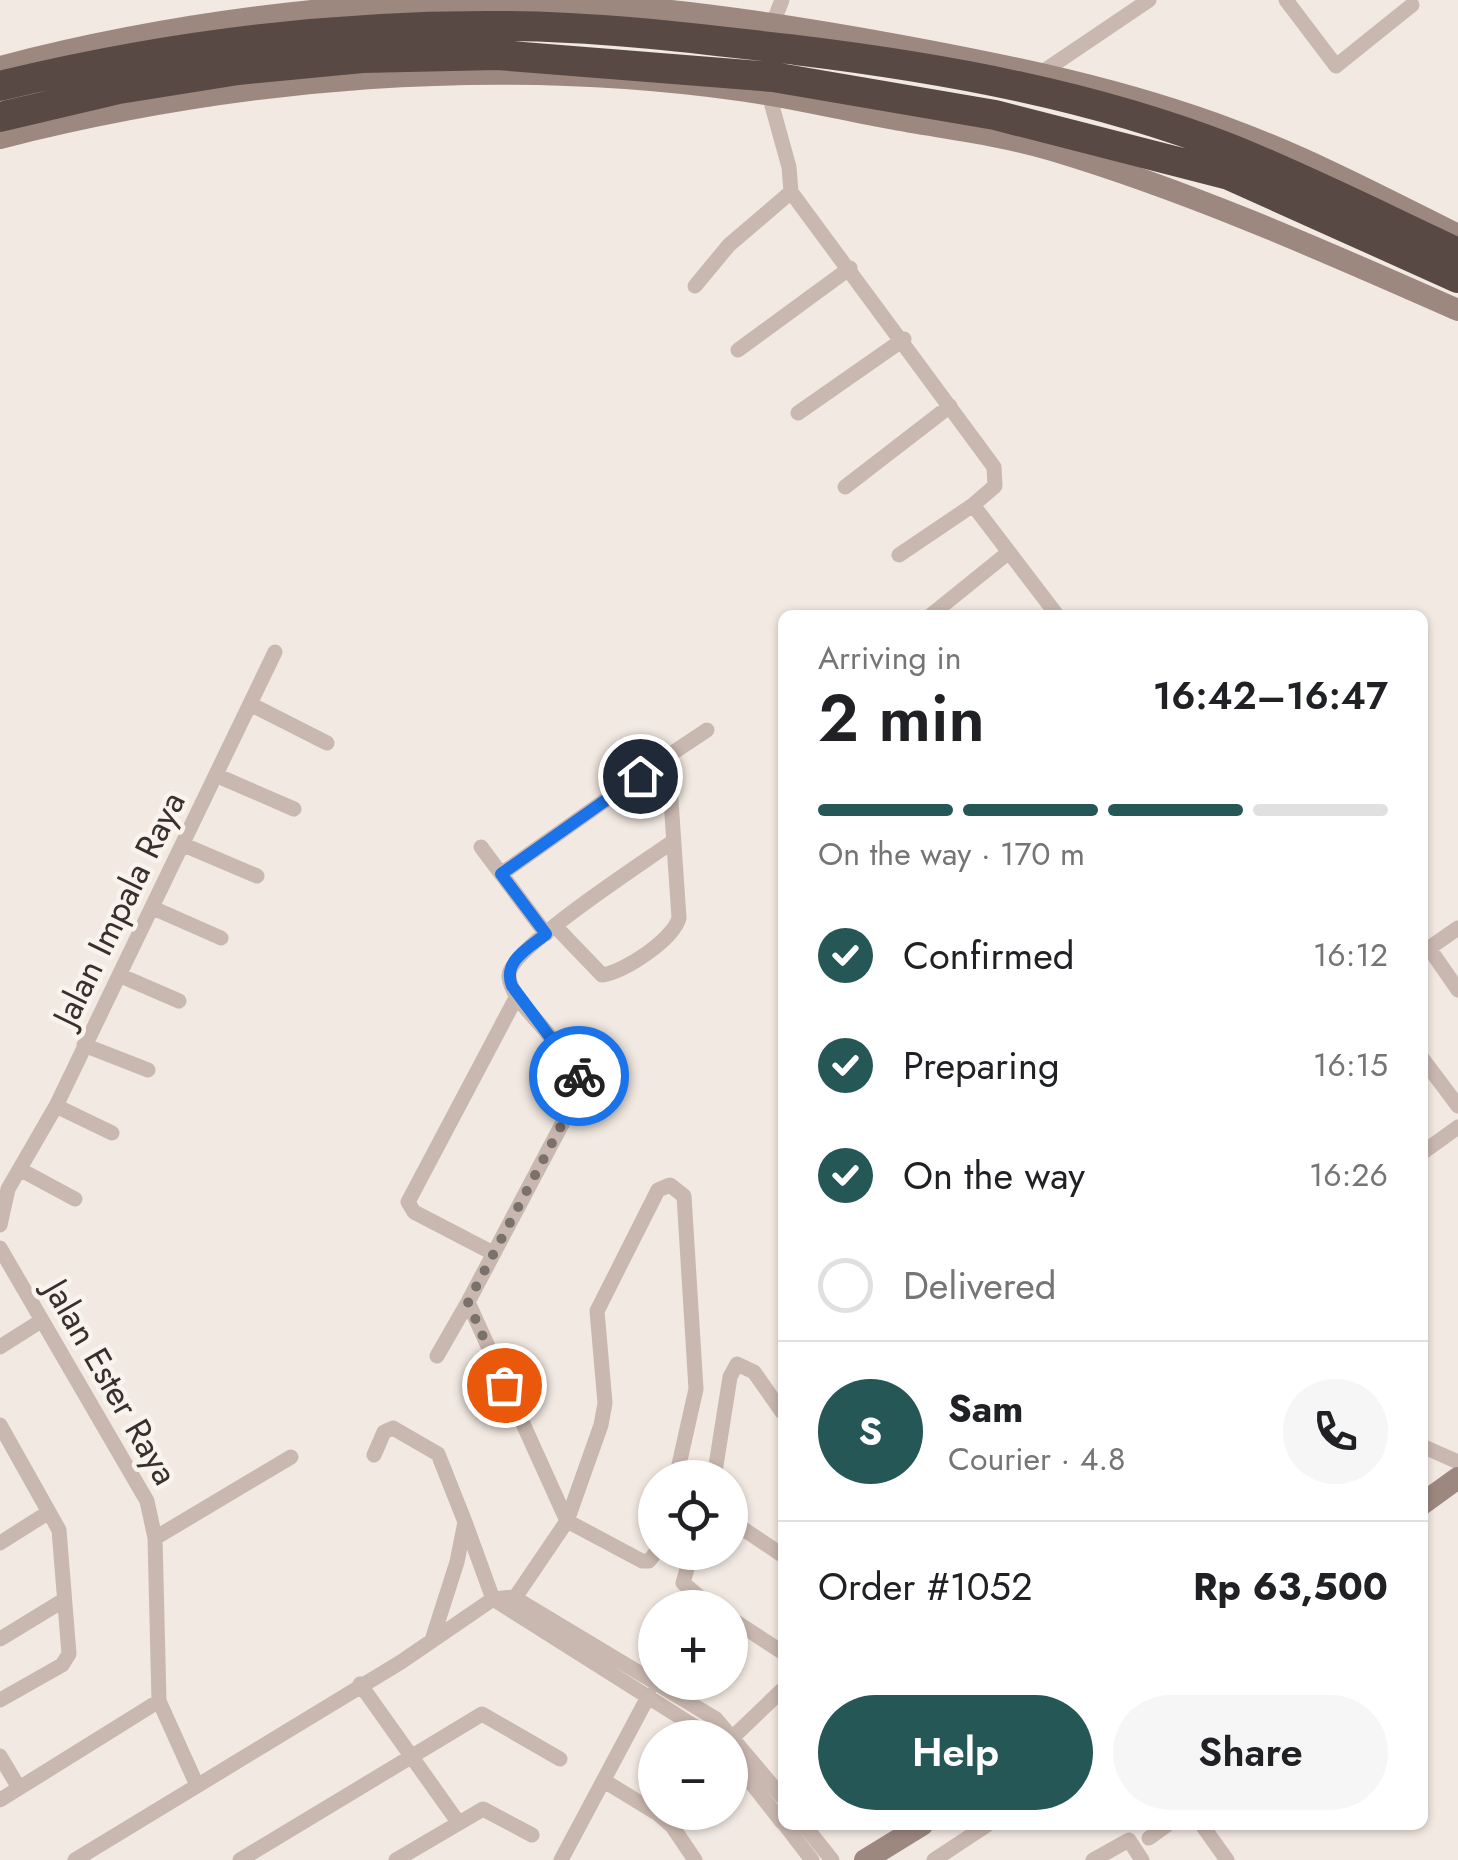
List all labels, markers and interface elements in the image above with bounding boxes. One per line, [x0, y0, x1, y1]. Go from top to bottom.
text: Arriving in [818, 635, 962, 681]
text: 16:42–16:47 [1153, 668, 1388, 723]
text: 2 min [818, 671, 985, 765]
pin [598, 734, 683, 819]
icon: home [613, 749, 668, 804]
street label: Jalan Impala Raya [39, 783, 197, 1038]
text: On the way · 170 m [818, 831, 1085, 877]
icon: check [818, 928, 873, 983]
text: Confirmed [903, 928, 1074, 983]
text: 16:12 [1313, 932, 1388, 978]
courier [529, 1026, 629, 1126]
icon: check [818, 1038, 873, 1093]
text: Preparing [903, 1038, 1060, 1093]
text: 16:15 [1313, 1042, 1388, 1088]
icon: bike [552, 1049, 607, 1104]
icon: check [818, 1148, 873, 1203]
text: On the way [903, 1148, 1085, 1203]
text: 16:26 [1309, 1152, 1388, 1198]
text: Delivered [903, 1258, 1056, 1313]
street label: Jalan Ester Raya [30, 1267, 190, 1494]
pin [462, 1343, 547, 1428]
icon: bag [477, 1358, 532, 1413]
button: phone [1283, 1379, 1388, 1484]
text: Sam [948, 1381, 1023, 1436]
text: S [859, 1404, 882, 1459]
text: Courier · 4.8 [948, 1436, 1125, 1482]
map controls [638, 1460, 748, 1830]
button: locate [638, 1460, 748, 1570]
text: Order #1052 [818, 1559, 1033, 1614]
text: Rp 63,500 [1193, 1559, 1388, 1614]
button: + [638, 1590, 748, 1700]
button: Help [818, 1695, 1093, 1810]
button: Share [1113, 1695, 1388, 1810]
button: − [638, 1720, 748, 1830]

